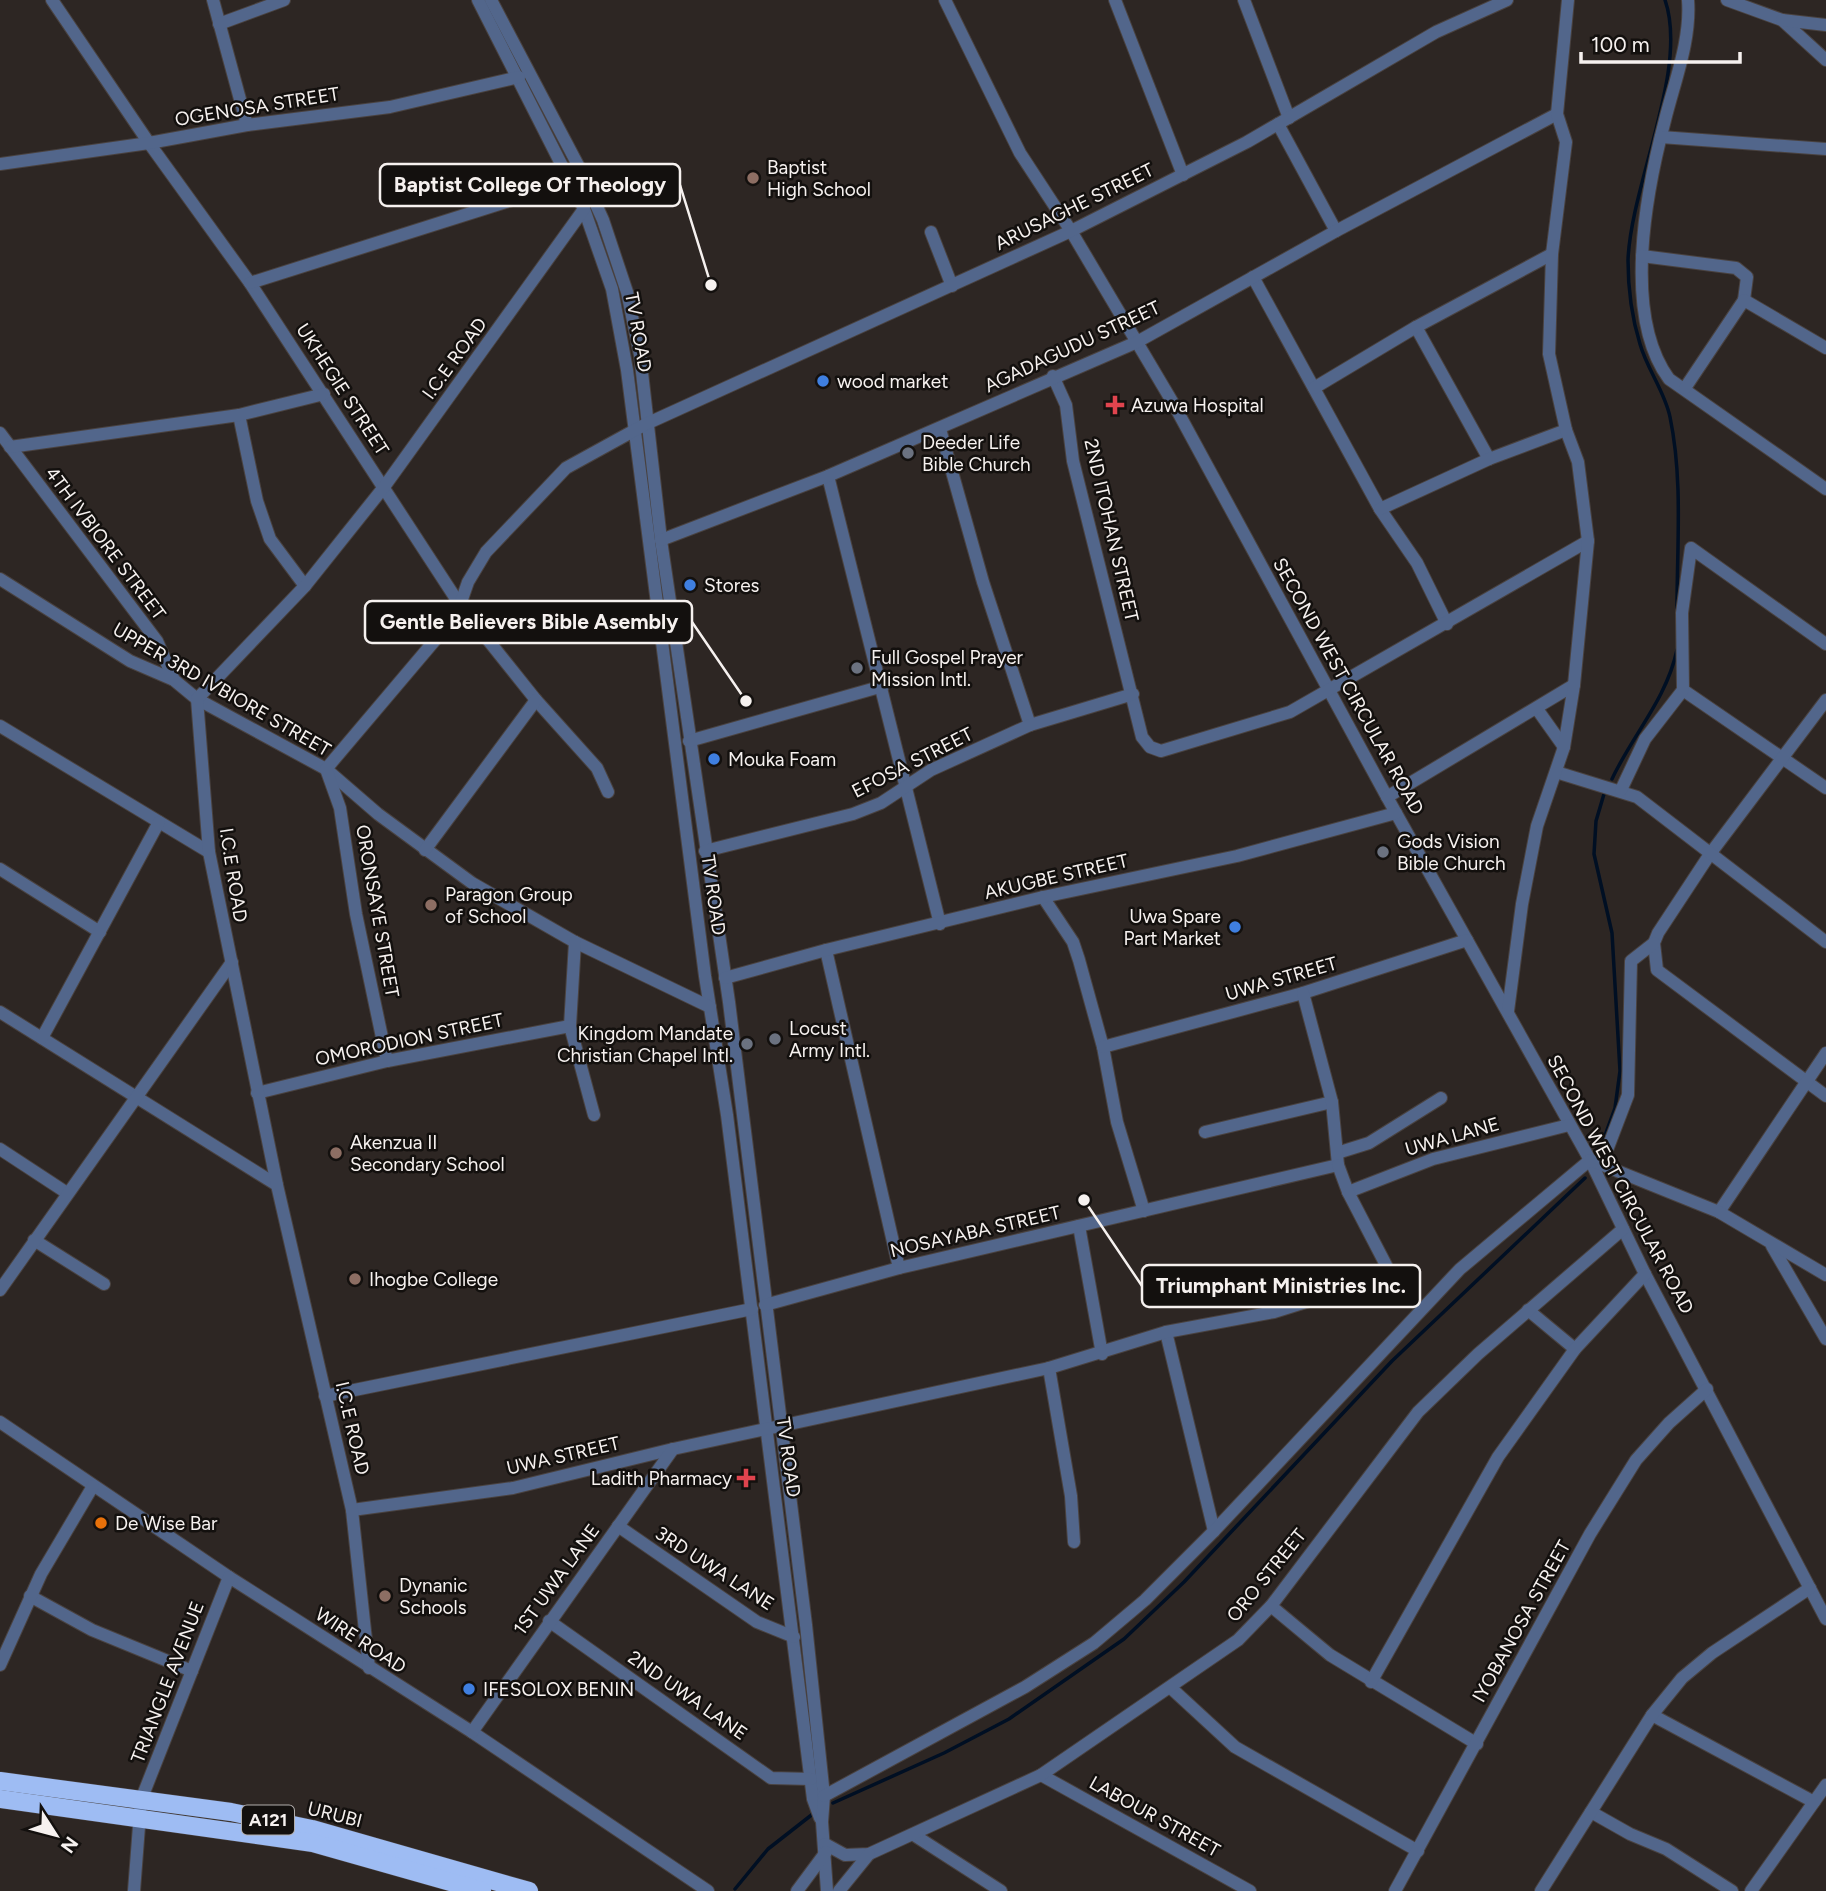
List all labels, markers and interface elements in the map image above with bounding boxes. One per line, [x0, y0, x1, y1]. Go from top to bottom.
scale bar [1581, 21, 1740, 65]
text: 100 m [1591, 32, 1650, 57]
street label: OGENOSA STREET [173, 82, 341, 131]
place label: Baptist High School [767, 156, 871, 201]
street label: ARUSAGHE STREET [991, 158, 1158, 255]
callout: Baptist College Of Theology [380, 164, 680, 206]
marker: Baptist High School [745, 170, 761, 186]
text: Baptist College Of Theology [394, 172, 667, 197]
street label: TV ROAD [620, 290, 657, 374]
street label: AGADAGUDU STREET [981, 295, 1164, 397]
street label: I.C.E ROAD [417, 313, 492, 404]
street label: UKHEGIE STREET [291, 319, 394, 460]
place label: wood market [837, 370, 948, 393]
marker: wood market [815, 373, 831, 389]
place label: Azuwa Hospital [1131, 394, 1264, 417]
marker: Azuwa Hospital [1105, 395, 1125, 415]
place label: Deeder Life Bible Church [922, 431, 1031, 476]
street label: 2ND ITOHAN STREET [1079, 436, 1144, 624]
marker: Deeder Life Bible Church [900, 445, 916, 461]
street label: 4TH IVBIORE STREET [40, 462, 171, 625]
street label: SECOND WEST CIRCULAR ROAD [1268, 554, 1429, 819]
place label: Stores [704, 574, 760, 597]
marker: Stores [682, 577, 698, 593]
callout: Gentle Believers Bible Asembly [365, 601, 692, 643]
text: Gentle Believers Bible Asembly [380, 609, 679, 634]
street label: UPPER 3RD IVBIORE STREET [109, 617, 335, 762]
place label: Full Gospel Prayer Mission Intl. [871, 646, 1024, 691]
marker: Full Gospel Prayer Mission Intl. [849, 660, 865, 676]
street label: EFOSA STREET [848, 722, 977, 803]
place label: Mouka Foam [728, 748, 836, 771]
marker: Mouka Foam [706, 751, 722, 767]
street label: ORONSAYE STREET [351, 823, 404, 1000]
street label: I.C.E ROAD [215, 826, 252, 924]
place label: Gods Vision Bible Church [1397, 830, 1506, 875]
marker: Gods Vision Bible Church [1375, 844, 1391, 860]
street label: AKUGBE STREET [982, 849, 1131, 904]
street label: TV ROAD [696, 853, 731, 937]
place label: Paragon Group of School [445, 883, 573, 928]
marker: Paragon Group of School [423, 897, 439, 913]
place label: Uwa Spare Part Market [1123, 905, 1221, 950]
marker: Uwa Spare Part Market [1227, 919, 1243, 935]
street label: UWA STREET [1222, 951, 1340, 1005]
street label: OMORODION STREET [313, 1008, 506, 1071]
place label: Locust Army Intl. [789, 1017, 870, 1062]
place label: Kingdom Mandate Christian Chapel Intl. [557, 1022, 733, 1067]
marker: Locust Army Intl. [767, 1031, 783, 1047]
marker: Kingdom Mandate Christian Chapel Intl. [739, 1036, 755, 1052]
street label: SECOND WEST CIRCULAR ROAD [1542, 1051, 1699, 1318]
street label: UWA LANE [1402, 1112, 1502, 1161]
place label: Akenzua II Secondary School [350, 1131, 505, 1176]
marker: Akenzua II Secondary School [328, 1145, 344, 1161]
street label: NOSAYABA STREET [888, 1201, 1063, 1262]
callout: Triumphant Ministries Inc. [1142, 1265, 1420, 1307]
place label: Ihogbe College [369, 1268, 498, 1291]
marker: Ihogbe College [347, 1271, 363, 1287]
text: Triumphant Ministries Inc. [1156, 1273, 1406, 1298]
street label: I.C.E ROAD [331, 1379, 374, 1477]
street label: TV ROAD [771, 1415, 806, 1499]
street label: UWA STREET [504, 1431, 622, 1480]
place label: Ladith Pharmacy [591, 1467, 732, 1490]
marker: Ladith Pharmacy [738, 1470, 754, 1486]
place label: De Wise Bar [115, 1512, 218, 1535]
marker: De Wise Bar [93, 1515, 109, 1531]
street label: 1ST UWA LANE [508, 1519, 604, 1639]
street label: 3RD UWA LANE [651, 1521, 778, 1615]
street label: ORO STREET [1222, 1524, 1311, 1627]
street label: IYOBANOSA STREET [1467, 1536, 1576, 1706]
place label: Dynanic Schools [399, 1574, 468, 1619]
marker: Dynanic Schools [377, 1588, 393, 1604]
street label: TRIANGLE AVENUE [126, 1598, 209, 1766]
street label: WIRE ROAD [311, 1603, 411, 1678]
street label: 2ND UWA LANE [624, 1646, 752, 1745]
place label: IFESOLOX BENIN [483, 1678, 634, 1701]
marker: IFESOLOX BENIN [461, 1681, 477, 1697]
street label: LABOUR STREET [1085, 1771, 1225, 1862]
street label: URUBI [305, 1797, 365, 1832]
north arrow [21, 1800, 91, 1870]
road number: A121 [242, 1806, 294, 1834]
text: N [56, 1832, 83, 1857]

